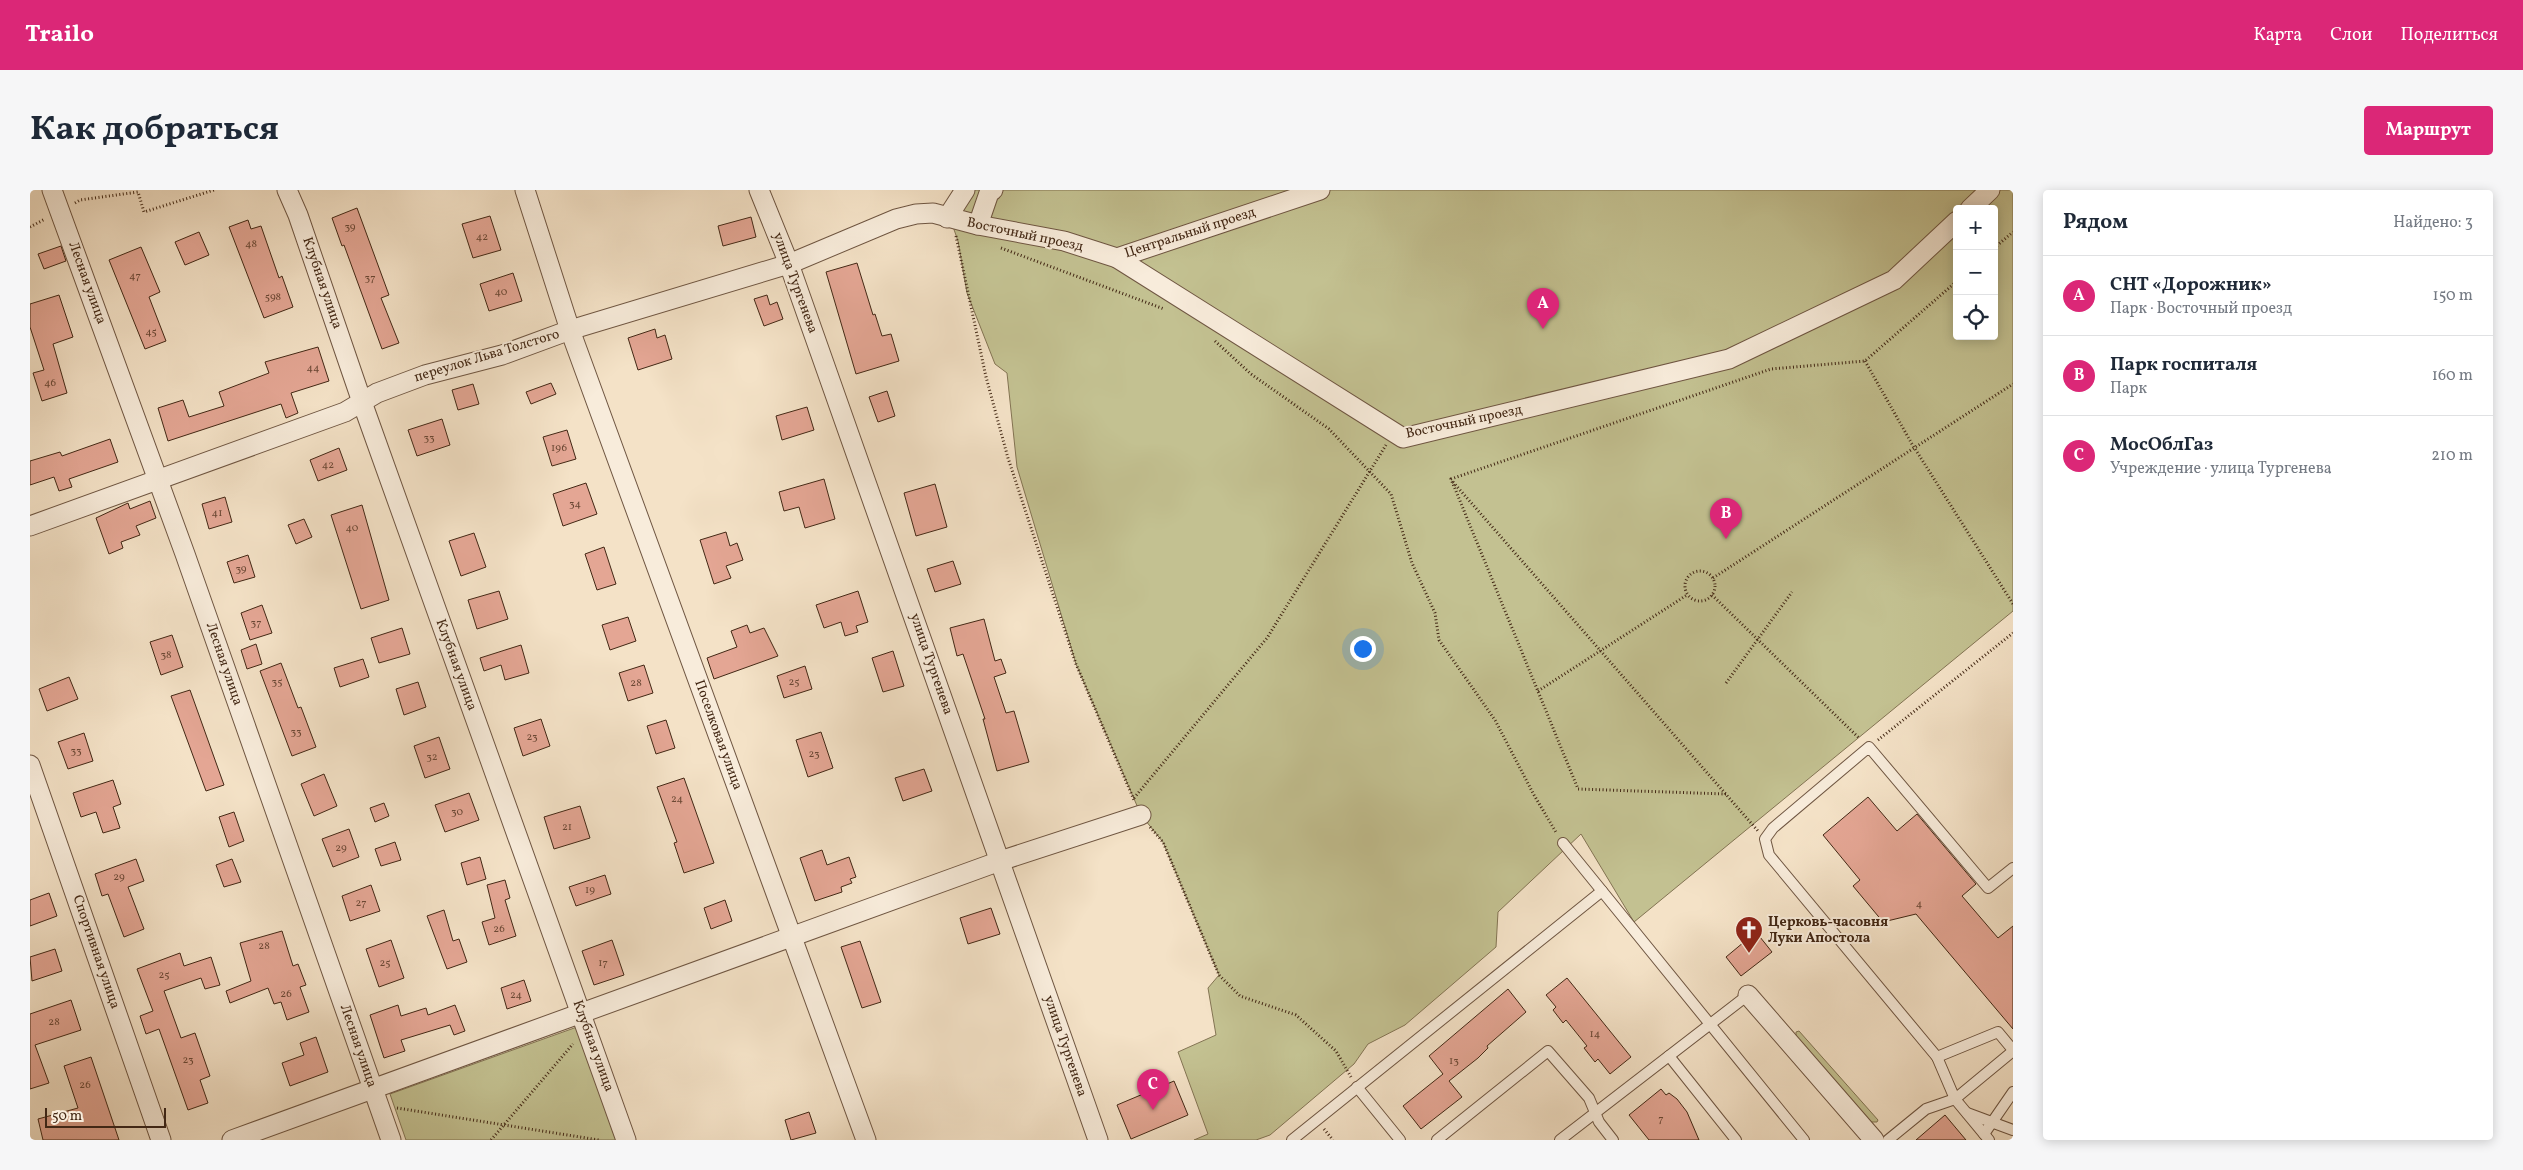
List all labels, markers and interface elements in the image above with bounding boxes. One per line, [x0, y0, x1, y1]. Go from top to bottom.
text: Trailo [25, 18, 94, 52]
text: Карта [2254, 23, 2302, 48]
text: Слои [2330, 23, 2372, 48]
text: Поделиться [2400, 23, 2498, 48]
text: Как добраться [30, 106, 279, 154]
button: Маршрут [2364, 106, 2493, 155]
street label: Центральный проезд [1122, 203, 1258, 263]
map controls [1953, 205, 1998, 340]
button: + [1953, 205, 1998, 250]
text: Рядом [2063, 208, 2128, 237]
text: Найдено: 3 [2393, 212, 2473, 234]
street label: Восточный проезд [965, 213, 1085, 257]
house number: 39 [344, 220, 356, 235]
house number: 42 [476, 230, 488, 245]
street label: улица Тургенева [768, 230, 822, 336]
street label: Клубная улица [297, 234, 347, 332]
house number: 48 [245, 237, 257, 252]
street label: Лесная улица [63, 239, 111, 327]
button: − [1953, 250, 1998, 295]
house number: 47 [129, 269, 141, 284]
house number: 37 [365, 271, 375, 286]
text: СНТ «Дорожник» [2110, 272, 2272, 298]
house number: 40 [495, 285, 508, 300]
text: A [2073, 285, 2085, 307]
text: 150 m [2432, 285, 2473, 307]
pin: A [1527, 288, 1559, 329]
house number: 598 [265, 290, 282, 305]
button: locate [1953, 295, 1998, 340]
text: Парк · Восточный проезд [2110, 298, 2292, 320]
house number: 45 [145, 325, 157, 340]
street label: переулок Льва Толстого [412, 325, 562, 387]
text: Парк госпиталя [2110, 352, 2257, 378]
house number: 44 [306, 361, 320, 376]
text: B [2074, 365, 2084, 387]
text: 160 m [2432, 365, 2473, 387]
house number: 46 [44, 376, 56, 391]
text: Парк [2110, 378, 2147, 400]
street label: Восточный проезд [1404, 400, 1524, 444]
house number: 33 [423, 431, 435, 446]
text: МосОблГаз [2110, 432, 2213, 458]
house number: 196 [551, 441, 567, 456]
text: C [2074, 445, 2084, 467]
text: 210 m [2431, 445, 2473, 467]
house number: 42 [322, 458, 334, 473]
text: Учреждение · улица Тургенева [2110, 458, 2332, 480]
house number: 34 [569, 497, 582, 512]
pin: B [1710, 498, 1742, 539]
house number: 41 [212, 506, 222, 521]
house number: 40 [346, 521, 359, 536]
house number: 39 [235, 562, 247, 577]
street label: улица Тургенева [905, 611, 957, 717]
house number: 37 [251, 616, 261, 631]
street label: Клубная улица [431, 617, 481, 713]
street label: Лесная улица [201, 620, 247, 708]
your location [1350, 636, 1376, 662]
house number: 38 [160, 648, 172, 663]
house number: 35 [272, 675, 282, 690]
house number: 25 [788, 675, 800, 690]
house number: 28 [630, 676, 642, 691]
street label: Поселковая улица [689, 677, 747, 793]
house number: 33 [290, 725, 302, 740]
house number: 23 [526, 730, 538, 745]
house number: 33 [70, 744, 82, 759]
house number: 23 [808, 747, 820, 762]
house number: 32 [426, 750, 438, 765]
house number: 24 [671, 792, 683, 807]
house number: 30 [451, 805, 463, 820]
house number: 21 [562, 820, 572, 835]
house number: 29 [335, 841, 347, 856]
house number: 29 [113, 870, 125, 885]
house number: 19 [585, 883, 595, 898]
street label: Спортивная улица [68, 892, 124, 1012]
house number: 27 [356, 896, 366, 911]
house number: 4 [1916, 897, 1923, 912]
place label: Церковь-часовня Луки Апостола [1768, 913, 1888, 948]
church icon: Церковь-часовня Луки Апостола [1734, 915, 1764, 954]
house number: 26 [493, 922, 505, 937]
house number: 28 [258, 939, 270, 954]
house number: 25 [379, 956, 391, 971]
house number: 17 [598, 956, 608, 971]
house number: 25 [158, 968, 170, 983]
house number: 26 [280, 987, 292, 1002]
house number: 24 [510, 988, 522, 1003]
street label: улица Тургенева [1039, 993, 1091, 1099]
street label: Клубная улица [568, 998, 618, 1094]
street label: Лесная улица [335, 1002, 381, 1090]
house number: 28 [48, 1015, 60, 1030]
house number: 14 [1590, 1027, 1601, 1042]
house number: 23 [182, 1053, 194, 1068]
house number: 13 [1449, 1054, 1459, 1069]
pin: C [1137, 1069, 1169, 1110]
house number: 26 [79, 1078, 91, 1093]
scale bar [45, 1105, 166, 1128]
text: 50 m [52, 1107, 82, 1126]
house number: 7 [1658, 1112, 1664, 1127]

